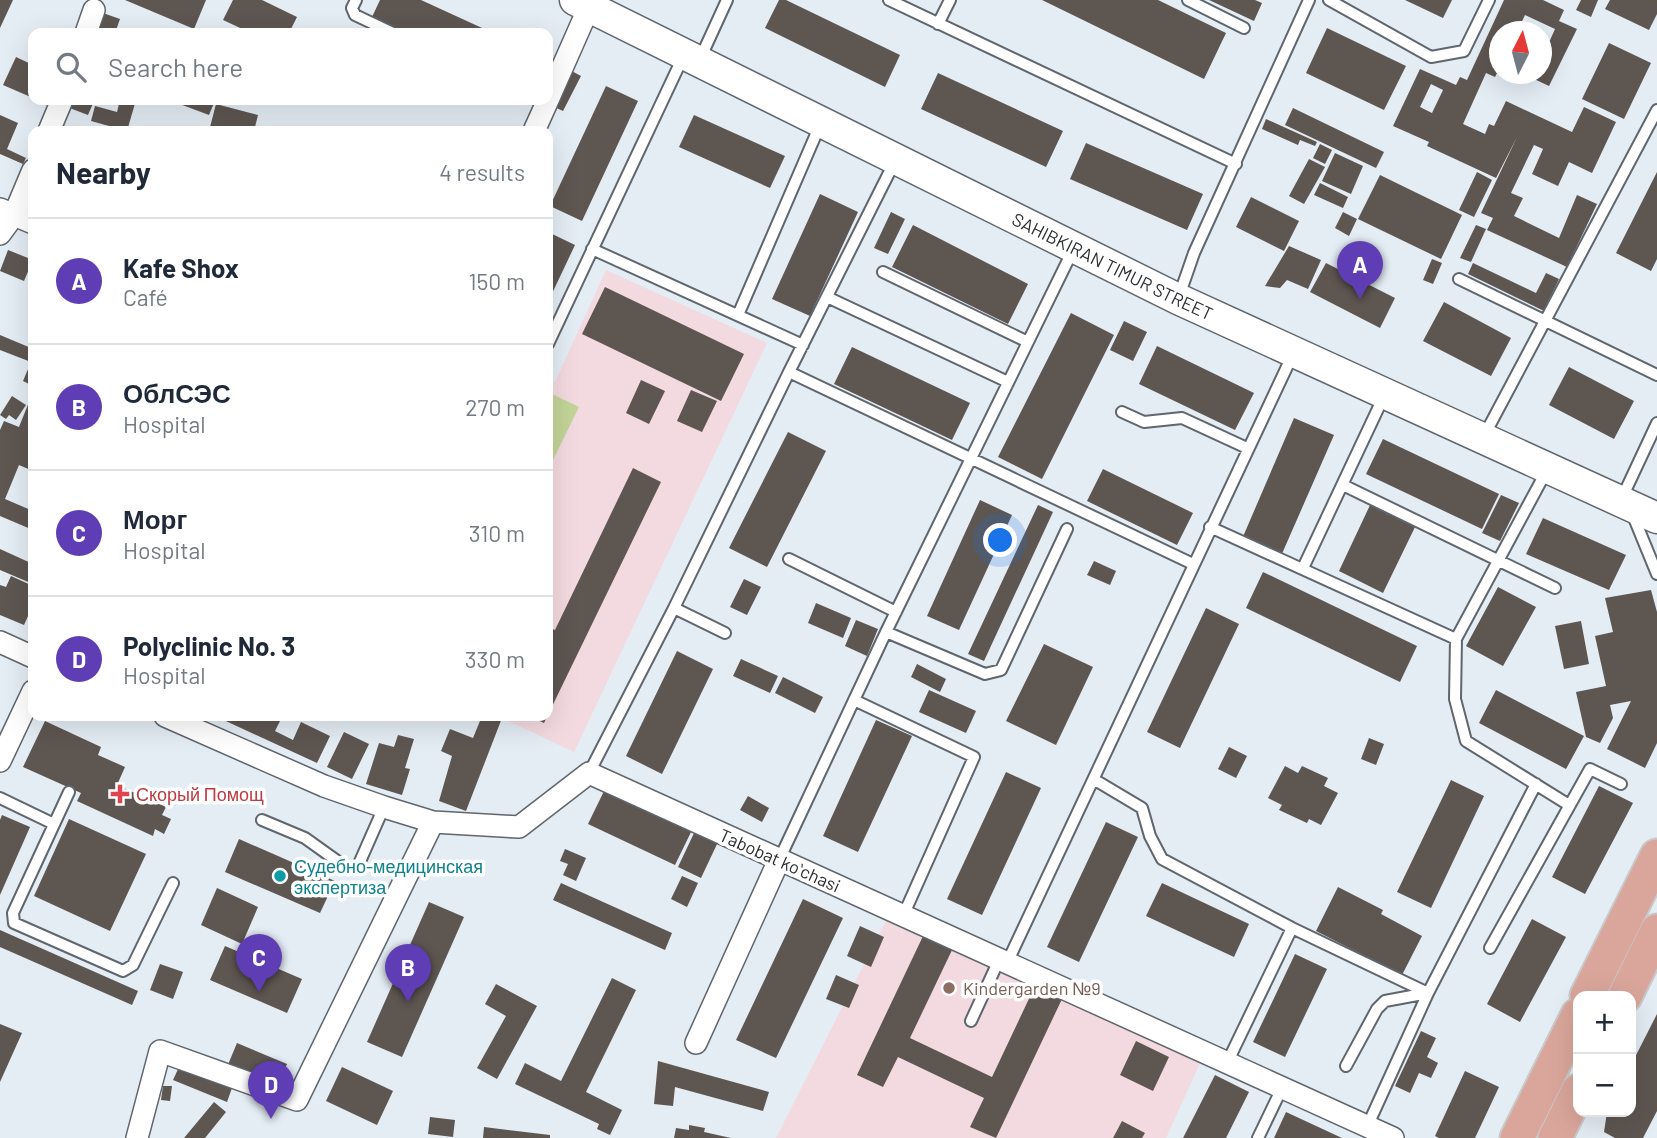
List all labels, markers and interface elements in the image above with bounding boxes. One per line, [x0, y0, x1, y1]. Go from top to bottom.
north arrow [1489, 21, 1552, 84]
search box [28, 28, 553, 105]
icon: search [52, 48, 90, 86]
text: Search here [108, 51, 243, 82]
text: Nearby [56, 154, 151, 190]
text: 4 results [439, 158, 525, 186]
street label: SAHIBKIRAN TIMUR STREET [1009, 208, 1217, 325]
pin: A [1337, 241, 1383, 299]
text: Kafe Shox [123, 252, 239, 283]
text: A [71, 267, 87, 295]
text: 150 m [469, 267, 525, 295]
text: Café [123, 283, 168, 311]
text: ОблСЭС [123, 377, 231, 408]
text: B [72, 393, 86, 421]
text: 270 m [465, 393, 525, 421]
text: Hospital [123, 410, 206, 438]
text: Морг [123, 503, 187, 534]
text: C [72, 519, 86, 547]
text: 310 m [469, 519, 525, 547]
your location [983, 523, 1017, 557]
text: Hospital [123, 536, 206, 564]
text: Polyclinic No. 3 [123, 630, 295, 661]
text: D [72, 645, 86, 673]
text: 330 m [465, 645, 525, 673]
text: Hospital [123, 661, 206, 689]
place label: Скорый Помощ [136, 783, 264, 805]
marker: Скорый Помощ [110, 784, 130, 804]
street label: Tabobat koʻchasi [716, 823, 844, 897]
place label: Судебно-медицинская экспертиза [294, 855, 483, 898]
marker: Судебно-медицинская экспертиза [272, 868, 288, 884]
pin: C [236, 934, 282, 992]
pin: B [385, 944, 431, 1002]
place label: Kindergarden №9 [963, 977, 1101, 999]
marker: Kindergarden №9 [941, 980, 957, 996]
map controls [1573, 991, 1636, 1117]
button: + [1573, 991, 1636, 1054]
button: − [1573, 1054, 1636, 1117]
pin: D [248, 1061, 294, 1119]

